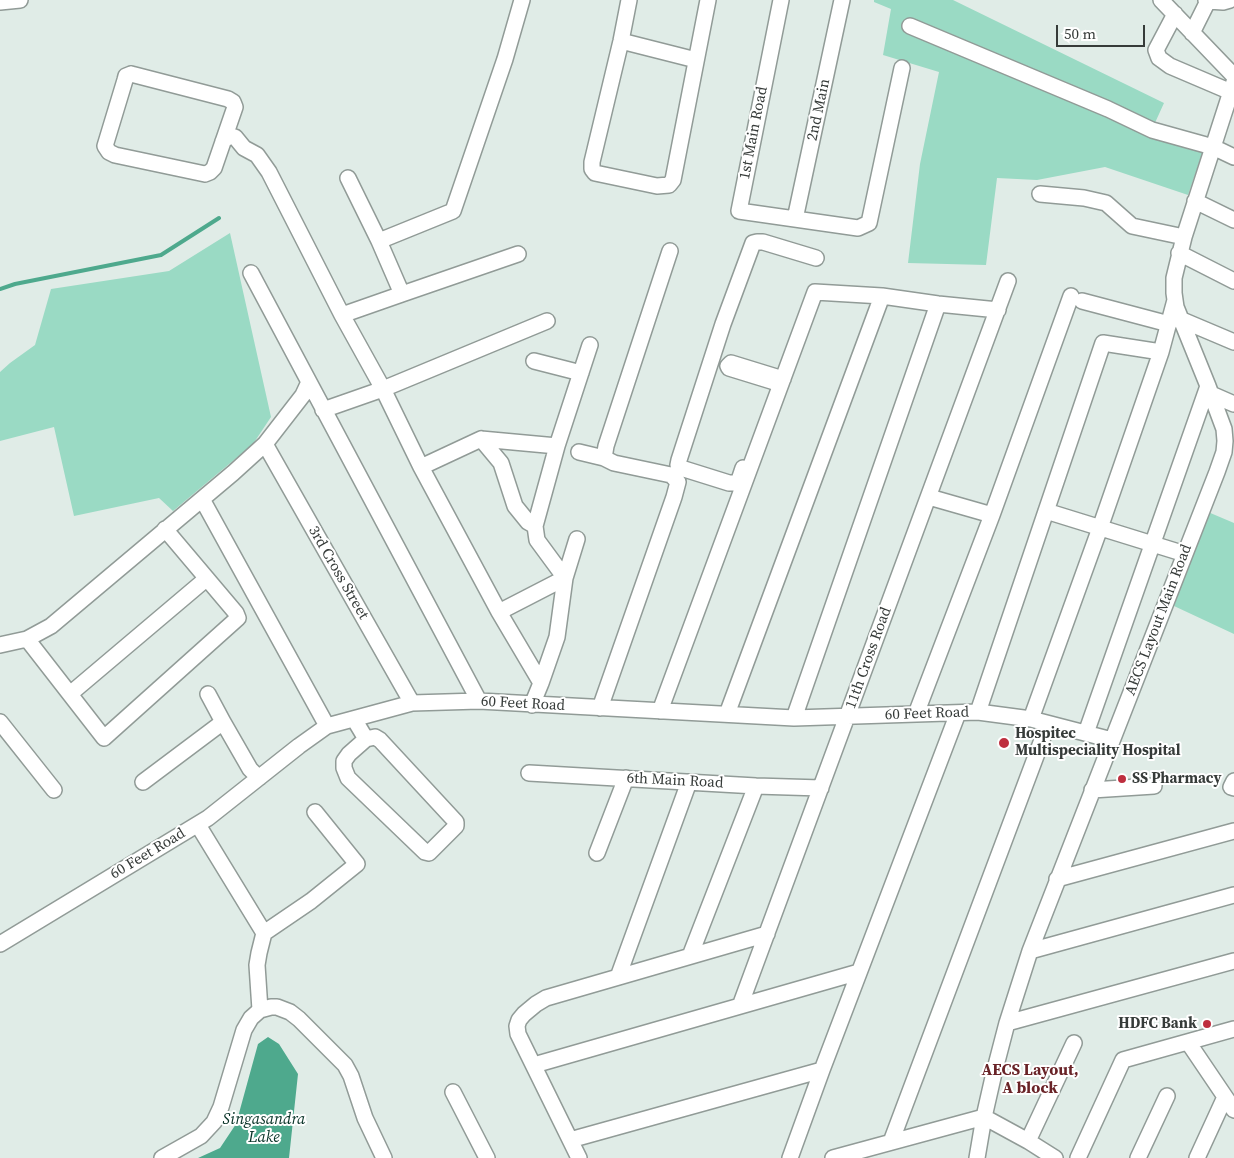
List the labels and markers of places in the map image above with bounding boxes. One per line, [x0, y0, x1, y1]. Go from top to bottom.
place label: Hospitec Multispeciality Hospital [1015, 725, 1181, 760]
marker: Hospitec Multispeciality Hospital [997, 736, 1011, 750]
place label: SS Pharmacy [1132, 770, 1221, 788]
marker: SS Pharmacy [1116, 773, 1128, 785]
place label: HDFC Bank [1118, 1015, 1197, 1033]
marker: HDFC Bank [1201, 1018, 1213, 1030]

